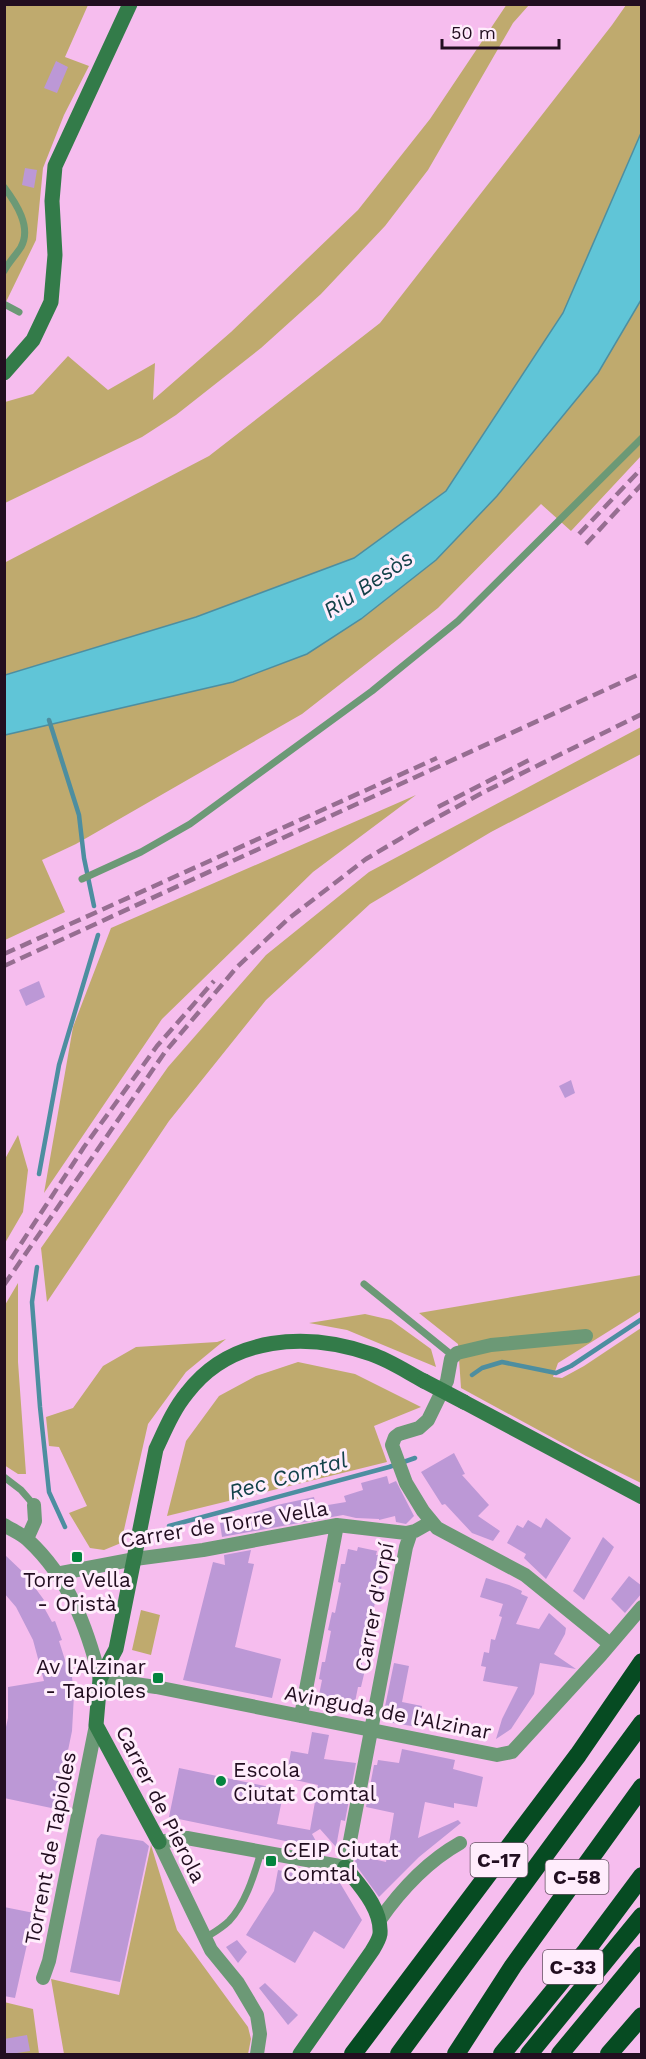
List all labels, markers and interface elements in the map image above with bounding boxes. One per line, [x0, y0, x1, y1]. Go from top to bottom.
scale bar [442, 12, 559, 50]
text: 50 m [451, 22, 496, 43]
water label: Riu Besòs [319, 545, 417, 623]
water label: Rec Comtal [226, 1447, 351, 1505]
street label: Carrer de Torre Vella [118, 1495, 330, 1553]
street label: Carrer d'Orpí [349, 1540, 399, 1674]
marker: Torre Vella - Oristà [70, 1550, 84, 1564]
place label: Torre Vella - Oristà [23, 1567, 131, 1616]
place label: Av l'Alzinar - Tapioles [36, 1654, 146, 1703]
marker: Av l'Alzinar - Tapioles [151, 1671, 165, 1685]
street label: Avinguda de l'Alzinar [282, 1680, 494, 1744]
street label: Carrer de Pierola [111, 1721, 211, 1887]
street label: Torrent de Tapioles [19, 1749, 81, 1947]
place label: Escola Ciutat Comtal [233, 1757, 377, 1806]
marker: Escola Ciutat Comtal [214, 1774, 228, 1788]
place label: CEIP Ciutat Comtal [283, 1837, 399, 1886]
road number: C-17 [470, 1843, 528, 1877]
marker: CEIP Ciutat Comtal [264, 1854, 278, 1868]
road number: C-58 [546, 1860, 608, 1894]
road number: C-33 [543, 1950, 603, 1984]

